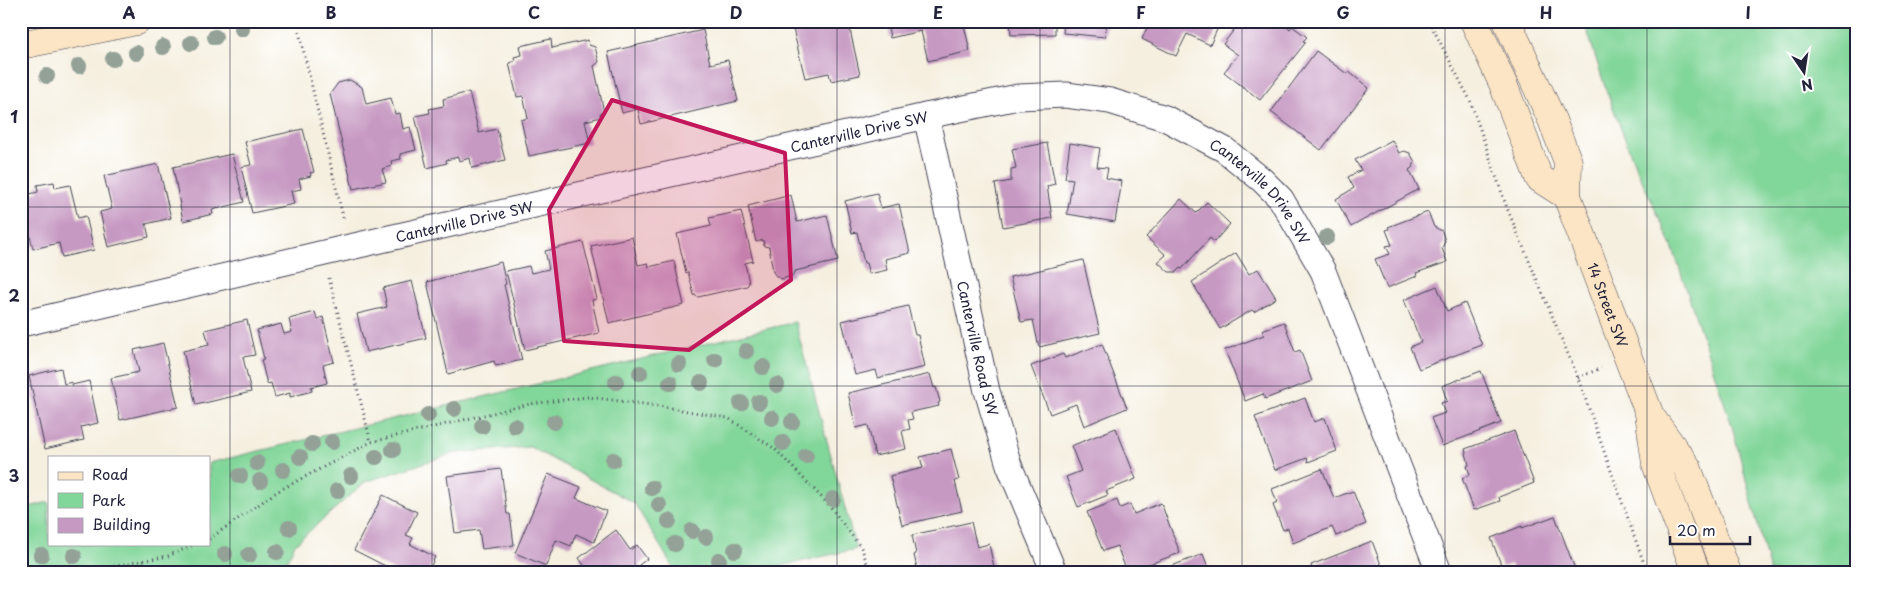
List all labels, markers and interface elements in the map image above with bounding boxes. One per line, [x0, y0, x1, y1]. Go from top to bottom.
text: A [123, 0, 136, 24]
text: B [326, 0, 337, 24]
text: C [528, 0, 540, 24]
text: D [730, 0, 742, 24]
text: E [933, 0, 943, 24]
text: F [1136, 0, 1146, 24]
text: G [1336, 0, 1350, 24]
text: H [1540, 0, 1552, 24]
text: I [1745, 0, 1751, 24]
north arrow [1780, 48, 1830, 98]
text: N [1799, 74, 1815, 97]
text: 1 [10, 104, 18, 128]
street label: Canterville Drive SW [788, 105, 930, 157]
street label: Canterville Drive SW [1206, 133, 1315, 248]
street label: Canterville Drive SW [393, 195, 535, 247]
street label: 14 Street SW [1583, 259, 1634, 350]
street label: Canterville Road SW [952, 279, 1004, 418]
text: 2 [8, 283, 20, 307]
legend [48, 456, 210, 546]
text: Road [92, 462, 128, 485]
text: 3 [9, 463, 19, 487]
text: Park [92, 488, 126, 511]
text: Building [92, 512, 151, 535]
scale bar [1670, 513, 1750, 545]
text: 20 m [1677, 518, 1716, 541]

